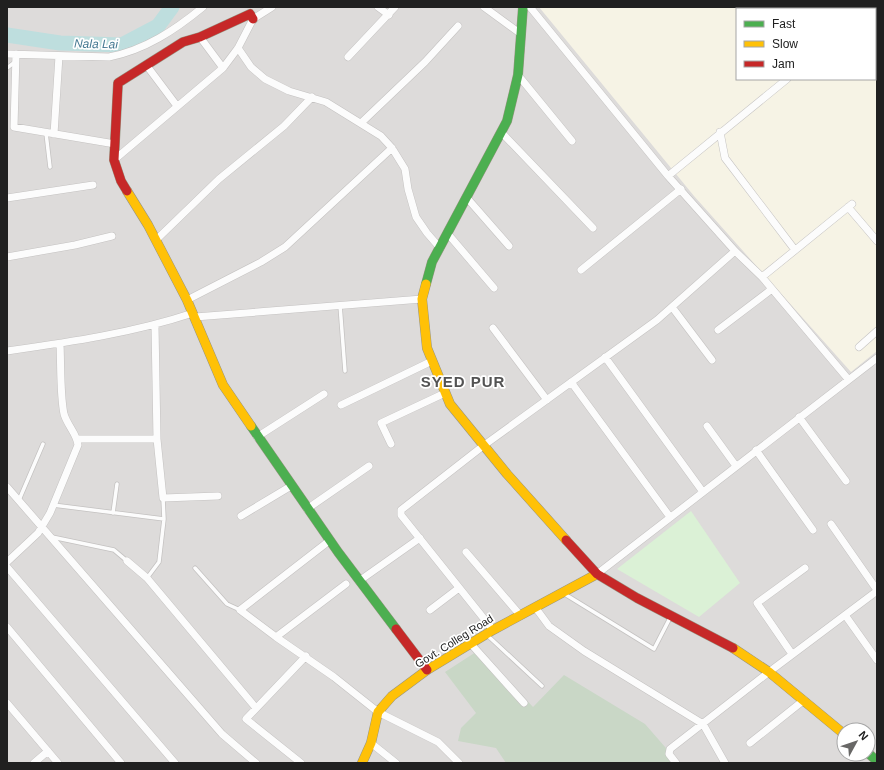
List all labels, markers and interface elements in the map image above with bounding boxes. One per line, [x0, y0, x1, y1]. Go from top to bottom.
legend [736, 8, 876, 80]
text: Fast [772, 17, 796, 31]
water label: Nala Lai [74, 37, 118, 51]
text: Slow [772, 37, 798, 51]
text: Jam [772, 57, 795, 71]
district label: SYED PUR [421, 373, 505, 390]
street label: Govt. Colleg Road [413, 612, 495, 670]
north arrow [836, 722, 876, 762]
text: N [857, 729, 871, 743]

